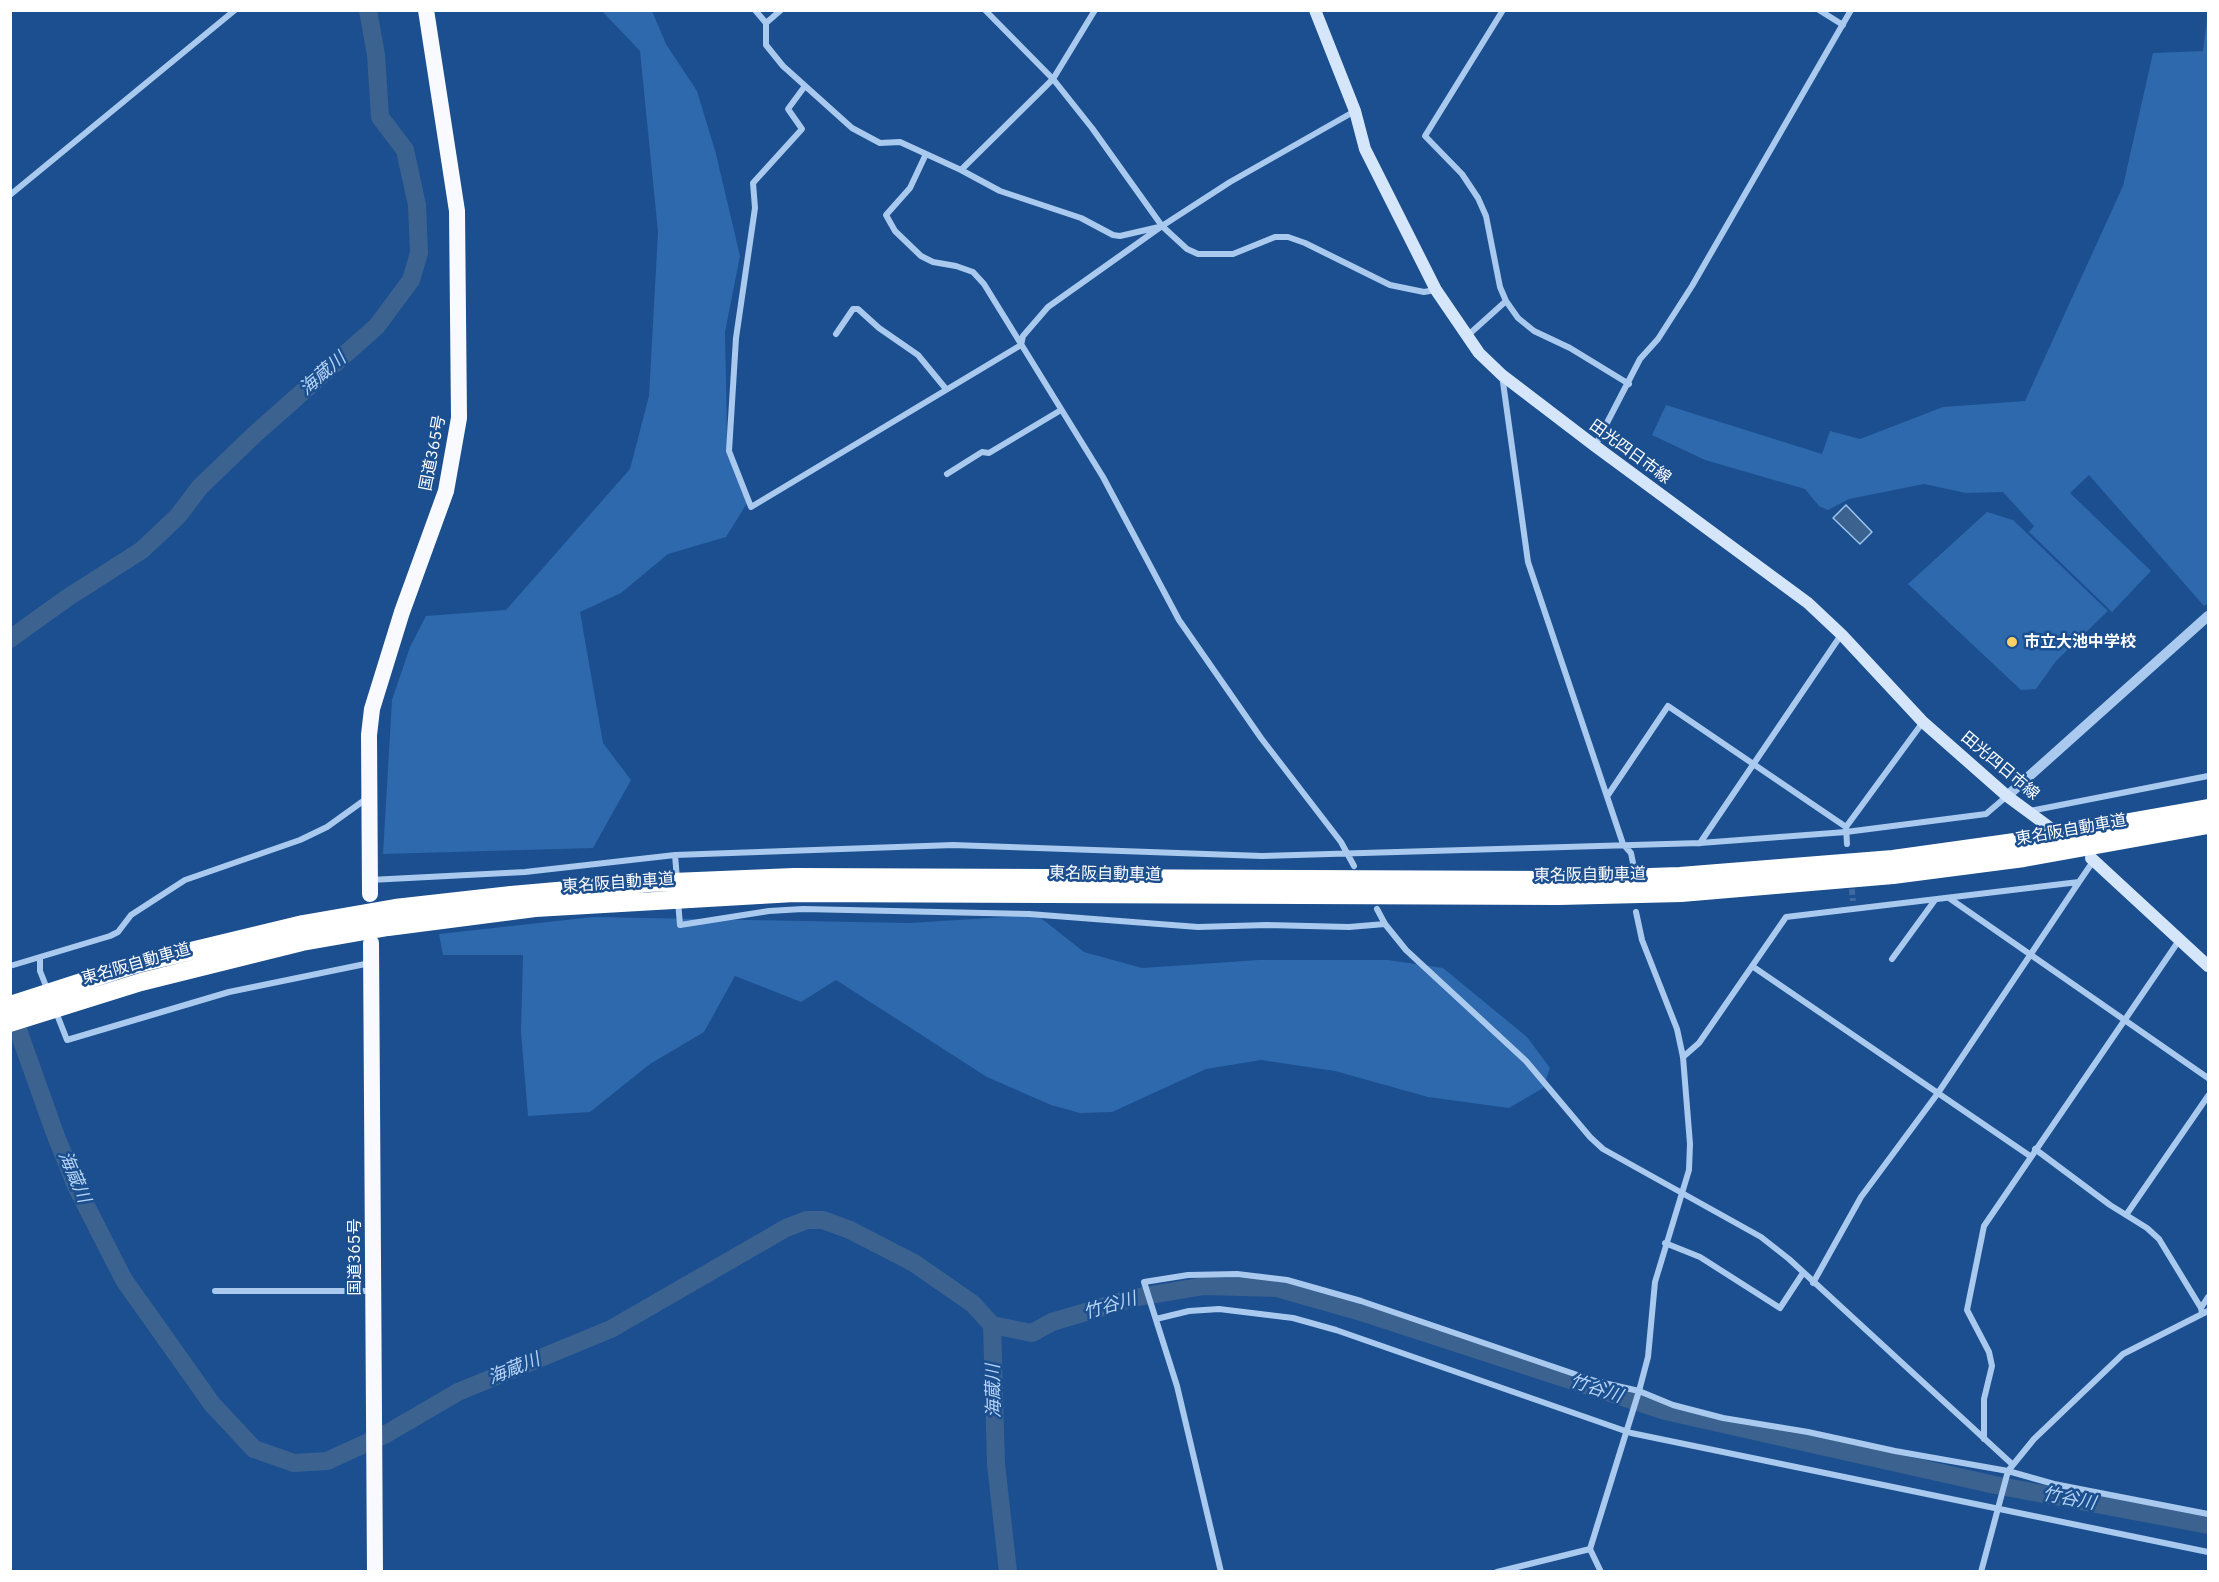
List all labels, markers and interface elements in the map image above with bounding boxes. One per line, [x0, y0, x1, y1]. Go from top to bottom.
water label: 海蔵川 [296, 348, 350, 400]
street label: 国道365号 [416, 413, 450, 493]
street label: 田光四日市線 [1586, 416, 1674, 488]
place label: 市立大池中学校 [2024, 632, 2136, 652]
marker: 市立大池中学校 [2005, 635, 2019, 649]
street label: 田光四日市線 [1957, 728, 2043, 804]
street label: 東名阪自動車道 [2014, 811, 2128, 849]
street label: 東名阪自動車道 [1049, 863, 1161, 885]
street label: 東名阪自動車道 [1534, 864, 1646, 886]
street label: 東名阪自動車道 [561, 870, 675, 896]
street label: 東名阪自動車道 [80, 939, 192, 989]
water label: 海蔵川 [54, 1148, 94, 1206]
street label: 国道365号 [345, 1219, 365, 1295]
water label: 竹谷川 [1081, 1288, 1139, 1324]
water label: 海蔵川 [485, 1349, 543, 1389]
water label: 海蔵川 [983, 1364, 1005, 1418]
water label: 竹谷川 [1567, 1370, 1625, 1408]
water label: 竹谷川 [2040, 1483, 2098, 1515]

